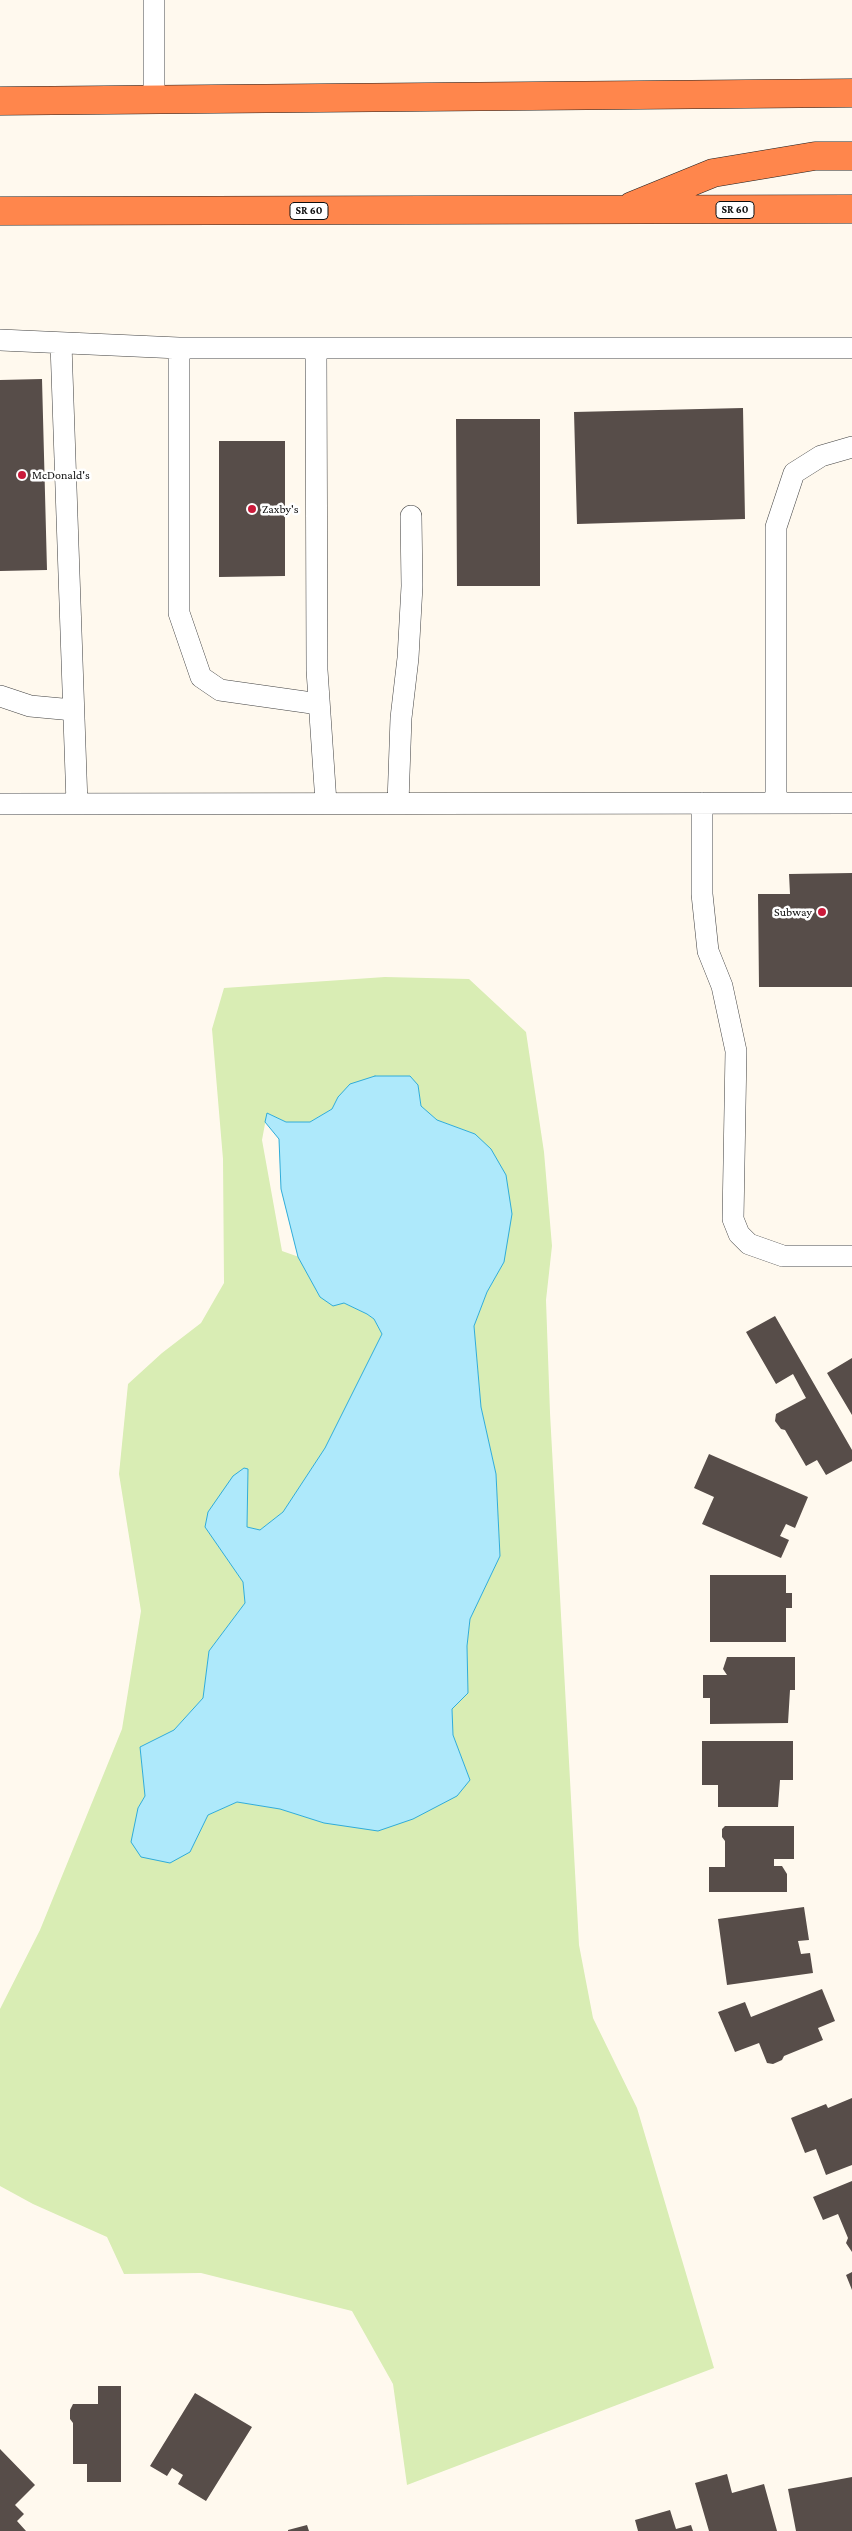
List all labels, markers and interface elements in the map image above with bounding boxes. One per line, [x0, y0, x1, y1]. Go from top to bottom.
road number: SR 60 [290, 202, 328, 220]
road number: SR 60 [716, 202, 754, 218]
place label: McDonald's [32, 468, 90, 482]
marker: McDonald's [16, 469, 28, 481]
place label: Zaxby's [262, 502, 299, 516]
marker: Zaxby's [246, 503, 258, 515]
place label: Subway [774, 905, 812, 919]
marker: Subway [816, 906, 828, 918]

